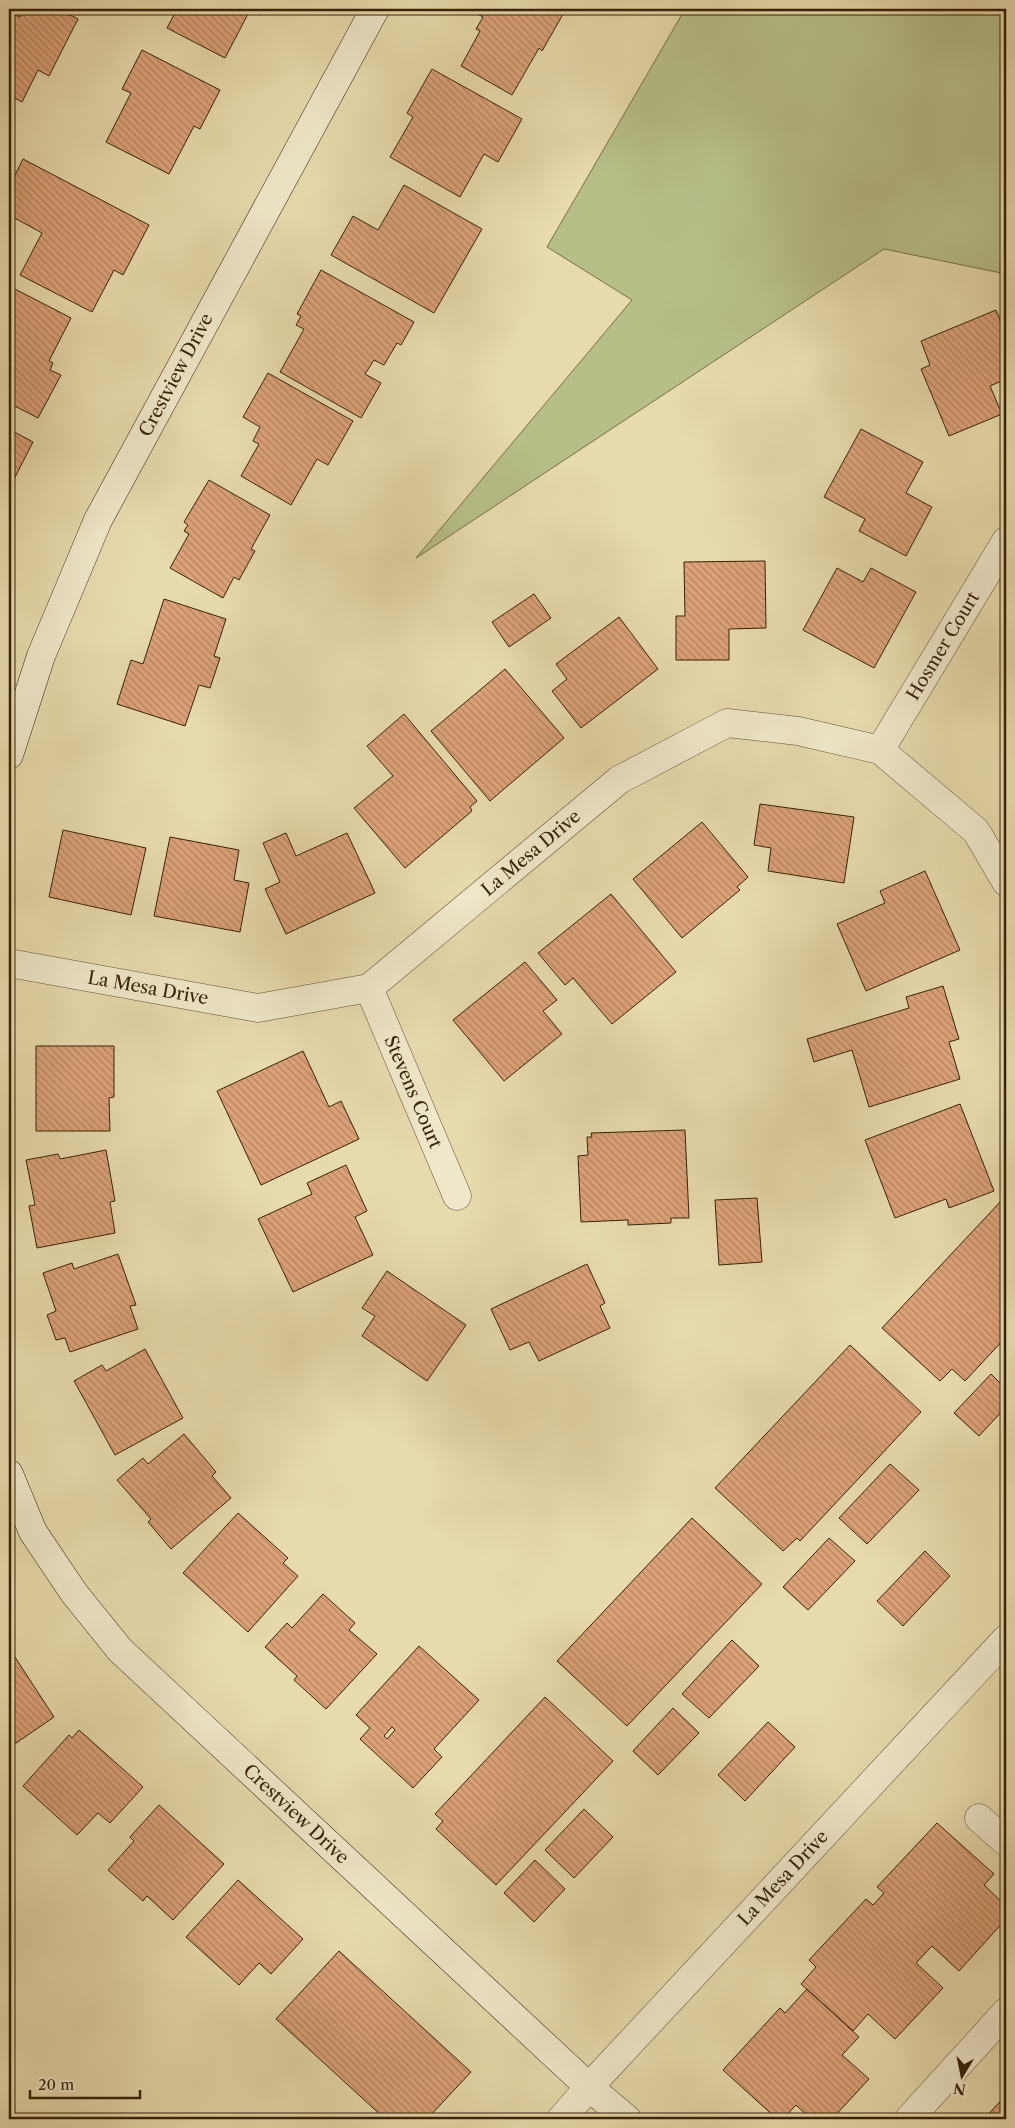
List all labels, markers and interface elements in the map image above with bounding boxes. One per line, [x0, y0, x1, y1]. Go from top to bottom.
street label: Crestview Drive [134, 310, 218, 440]
street label: Hosmer Court [902, 587, 984, 704]
street label: La Mesa Drive [477, 805, 585, 901]
street label: La Mesa Drive [86, 967, 210, 1009]
street label: Stevens Court [379, 1032, 447, 1152]
street label: Crestview Drive [239, 1759, 353, 1869]
street label: La Mesa Drive [733, 1826, 833, 1930]
north arrow [938, 2050, 988, 2100]
scale bar [30, 2068, 140, 2100]
text: 20 m [38, 2075, 74, 2094]
text: N [952, 2079, 967, 2099]

